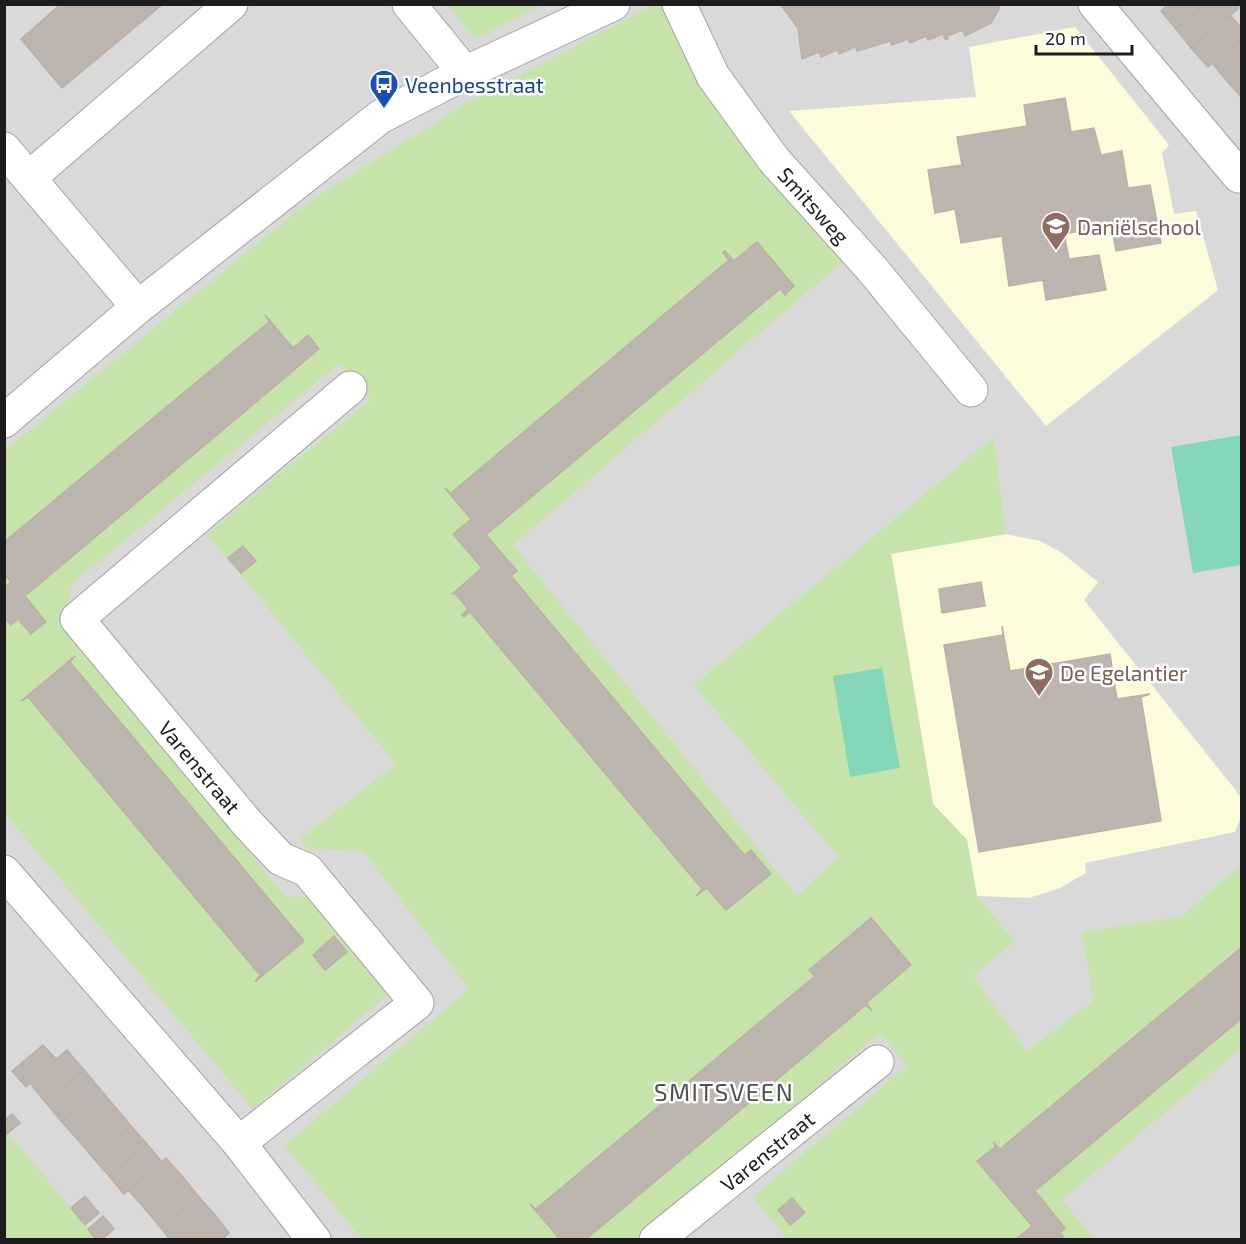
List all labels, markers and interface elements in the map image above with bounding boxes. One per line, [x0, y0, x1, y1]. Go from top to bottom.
scale bar [1036, 18, 1132, 56]
text: 20 m [1045, 27, 1086, 49]
bus stop icon: Veenbesstraat [368, 68, 400, 110]
place label: Veenbesstraat [405, 72, 544, 97]
street label: Smitsweg [773, 162, 855, 249]
school or university icon: Daniëlschool [1040, 210, 1072, 252]
place label: Daniëlschool [1077, 214, 1201, 239]
school or university icon: De Egelantier [1023, 656, 1055, 698]
place label: De Egelantier [1060, 660, 1188, 685]
street label: Varenstraat [154, 715, 246, 819]
district label: SMITSVEEN [654, 1077, 794, 1106]
street label: Varenstraat [715, 1106, 819, 1196]

